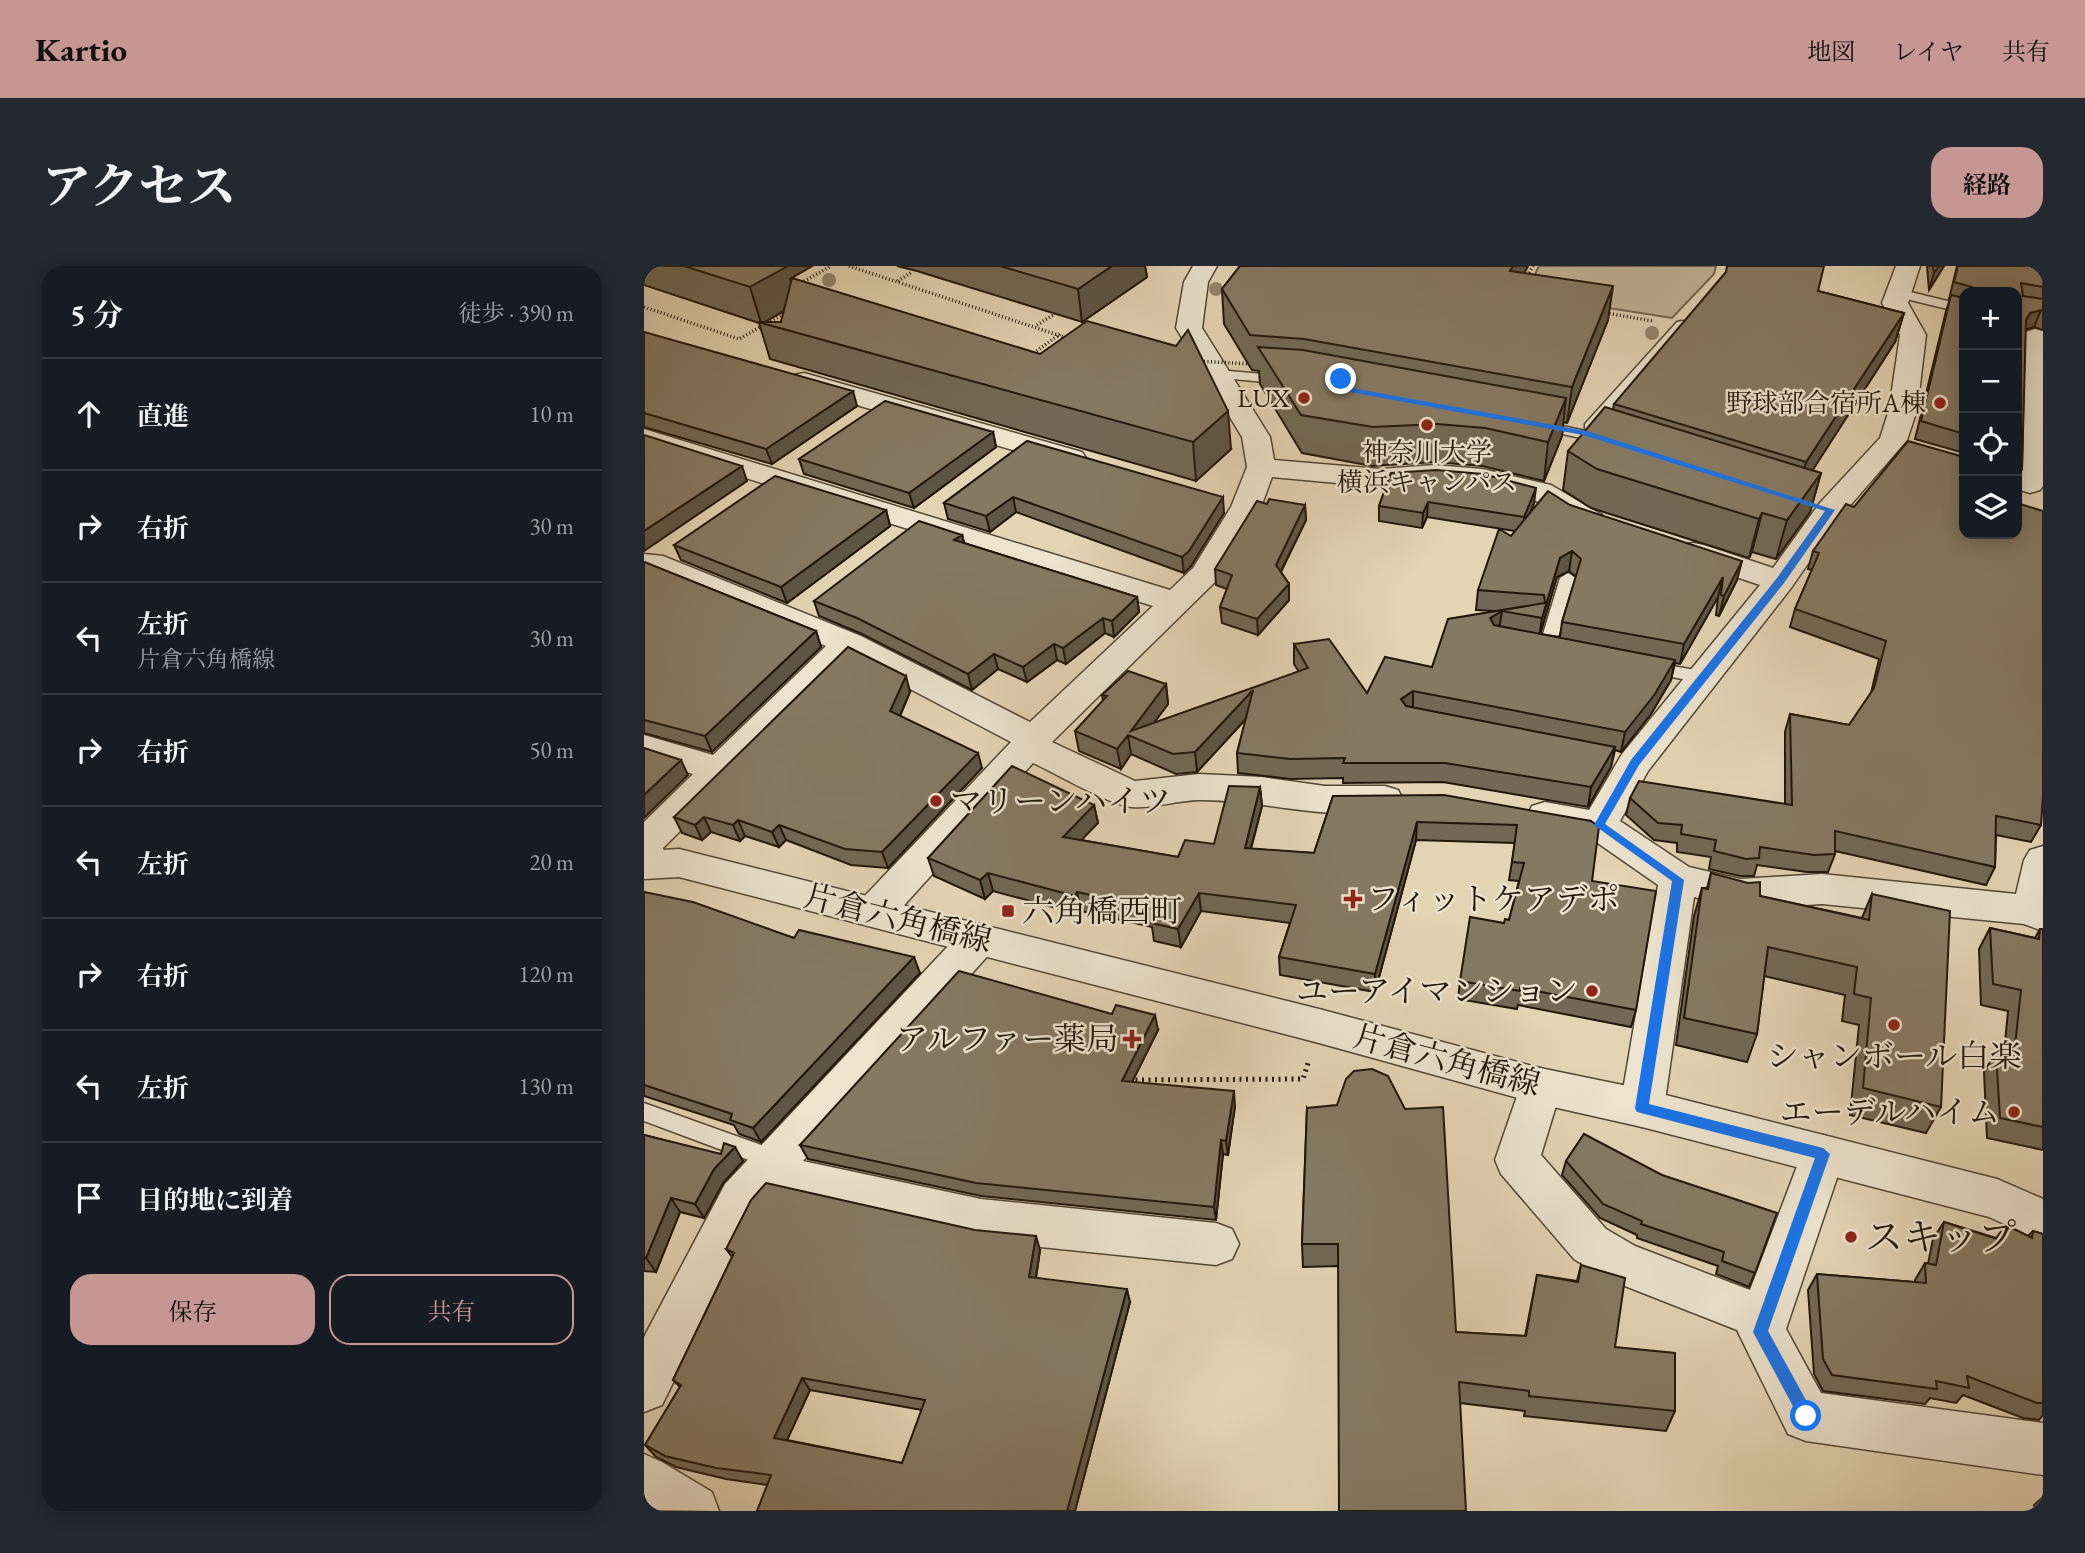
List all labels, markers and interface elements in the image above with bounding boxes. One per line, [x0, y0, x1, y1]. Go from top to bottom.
text: Kartio [35, 28, 127, 71]
text: 地図 [1807, 36, 1855, 67]
text: レイヤ [1893, 36, 1964, 67]
text: 共有 [2002, 36, 2050, 67]
button: 経路 [1931, 147, 2043, 218]
text: アクセス [42, 154, 237, 218]
map controls [1959, 287, 2022, 539]
button: + [1959, 287, 2022, 350]
text: 5 分 [70, 295, 123, 334]
text: 徒歩 · 390 m [459, 298, 574, 328]
button: − [1959, 350, 2022, 413]
route end [1325, 363, 1356, 394]
place label: LUX [1237, 381, 1291, 415]
place label: 野球部合宿所A棟 [1726, 386, 1926, 420]
marker: LUX [1296, 390, 1312, 406]
icon: ahead [70, 395, 108, 433]
marker: 野球部合宿所A棟 [1932, 395, 1948, 411]
text: 直進 [137, 399, 189, 433]
text: 10 m [529, 399, 574, 429]
button: locate [1959, 413, 2022, 476]
marker: 神奈川大学 横浜キャンパス [1419, 417, 1435, 433]
place label: 神奈川大学 横浜キャンパス [1337, 435, 1517, 499]
button: layers [1959, 476, 2022, 539]
icon: right [70, 507, 108, 545]
text: 右折 [137, 511, 189, 545]
text: 30 m [529, 511, 574, 541]
text: 左折 [137, 607, 189, 641]
icon: left [70, 619, 108, 657]
text: 30 m [529, 623, 574, 653]
text: 片倉六角橋線 [137, 644, 275, 674]
icon: right [70, 731, 108, 769]
text: 右折 [137, 735, 189, 769]
text: 50 m [529, 735, 574, 765]
place label: マリーンハイツ [950, 780, 1171, 822]
marker: マリーンハイツ [928, 793, 944, 809]
icon: left [70, 843, 108, 881]
text: 左折 [137, 847, 189, 881]
text: 20 m [529, 847, 574, 877]
street label: 片倉六角橋線 [800, 874, 996, 962]
place label: フィットケアデポ [1367, 878, 1620, 920]
place label: 六角橋西町 [1022, 890, 1182, 932]
marker: フィットケアデポ [1345, 891, 1361, 907]
marker: 六角橋西町 [1000, 903, 1016, 919]
icon: right [70, 955, 108, 993]
text: 右折 [137, 959, 189, 993]
text: 120 m [518, 959, 574, 989]
place label: ユーアイマンション [1296, 970, 1578, 1012]
marker: ユーアイマンション [1584, 983, 1600, 999]
street label: 片倉六角橋線 [1349, 1015, 1545, 1105]
marker: シャンボール白楽 [1886, 1017, 1902, 1033]
place label: アルファー薬局 [896, 1018, 1118, 1060]
marker: アルファー薬局 [1124, 1031, 1140, 1047]
place label: シャンボール白楽 [1767, 1035, 2021, 1077]
icon: left [70, 1067, 108, 1105]
text: 左折 [137, 1071, 189, 1105]
text: 130 m [518, 1071, 574, 1101]
place label: エーデルハイム [1780, 1091, 2000, 1133]
marker: エーデルハイム [2006, 1104, 2022, 1120]
icon: arrive [70, 1179, 108, 1217]
text: 目的地に到着 [137, 1183, 293, 1217]
place label: スキップ [1865, 1212, 2016, 1261]
marker: スキップ [1843, 1229, 1859, 1245]
button: 保存 [70, 1274, 315, 1345]
button: 共有 [329, 1274, 574, 1345]
route start [1790, 1400, 1821, 1431]

